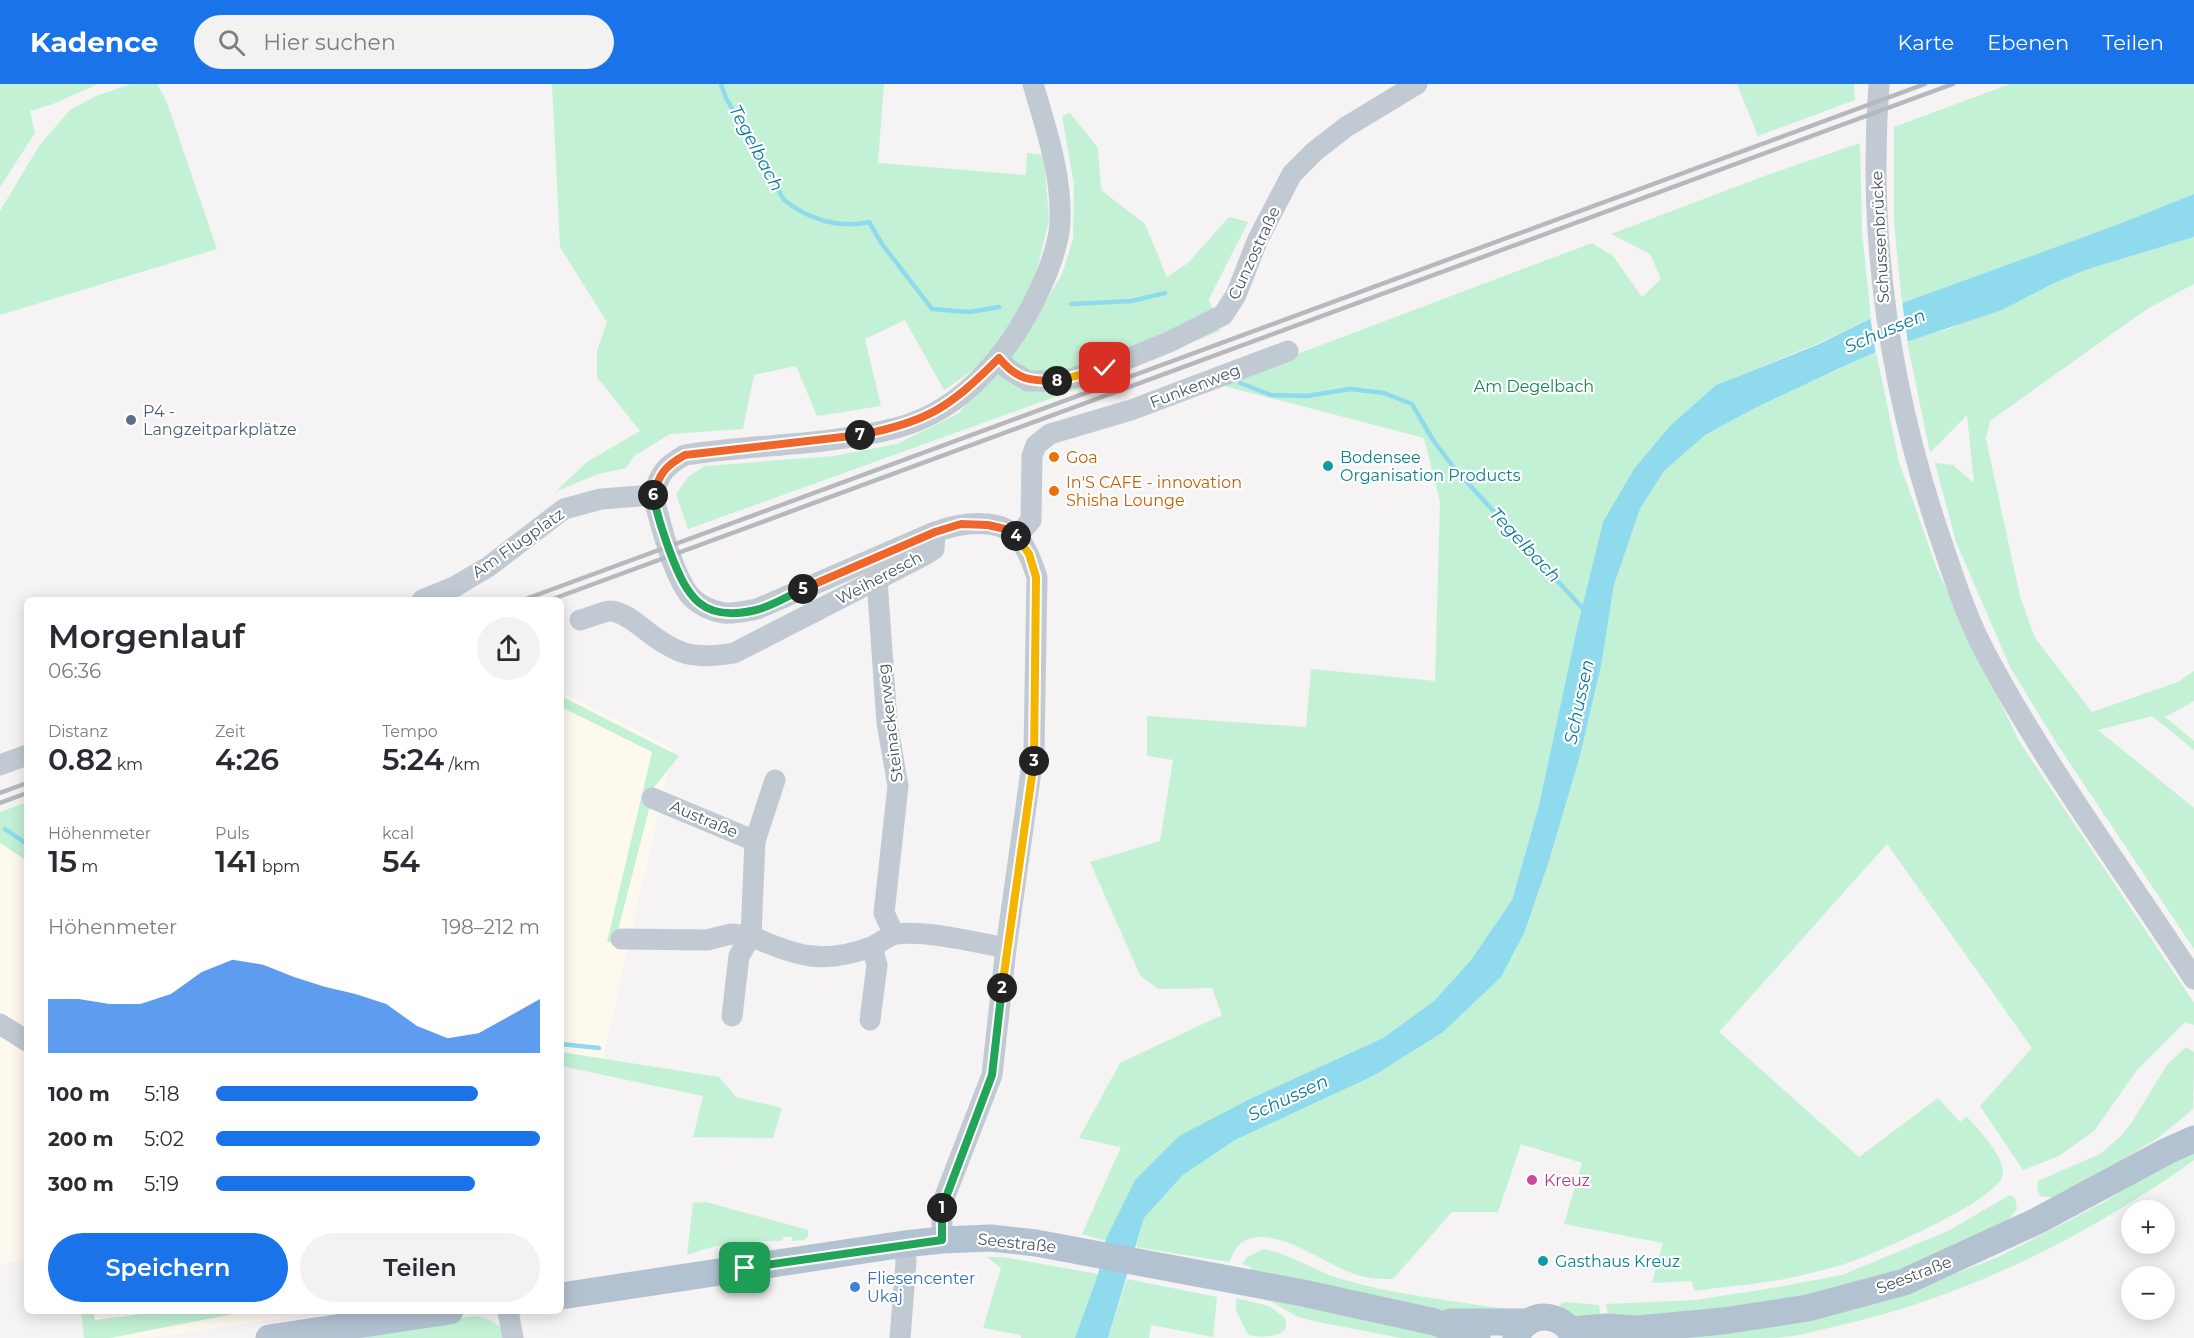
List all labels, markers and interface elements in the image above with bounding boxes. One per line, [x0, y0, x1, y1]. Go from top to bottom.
search box [194, 15, 614, 69]
text: Kadence [30, 25, 158, 59]
icon: search [215, 26, 248, 59]
text: Hier suchen [263, 29, 396, 56]
text: Karte [1898, 30, 1954, 55]
text: Ebenen [1987, 30, 2069, 55]
text: Teilen [2102, 30, 2164, 55]
water label: Tegelbach [724, 101, 788, 195]
street label: Schussenbrücke [1867, 170, 1893, 304]
street label: Cunzostraße [1224, 203, 1284, 303]
water label: Schussen [1841, 304, 1929, 358]
pin [1079, 342, 1130, 393]
icon: check [1088, 351, 1121, 384]
street label: Funkenweg [1147, 360, 1243, 412]
pin: 8 [1042, 366, 1072, 396]
text: 8 [1052, 371, 1062, 390]
park label: Am Degelbach [1474, 377, 1594, 396]
place label: P4 - Langzeitparkplätze [143, 402, 297, 439]
marker: P4 - Langzeitparkplätze [124, 413, 138, 427]
pin: 7 [845, 420, 875, 450]
text: 7 [855, 425, 865, 444]
place label: Goa [1066, 448, 1098, 467]
place label: Bodensee Organisation Products [1340, 448, 1521, 485]
marker: Goa [1047, 450, 1061, 464]
marker: Bodensee Organisation Products [1321, 459, 1335, 473]
place label: In'S CAFE - innovation Shisha Lounge [1066, 473, 1242, 510]
pin: 6 [638, 480, 668, 510]
marker: In'S CAFE - innovation Shisha Lounge [1047, 484, 1061, 498]
text: 6 [648, 485, 658, 504]
water label: Tegelbach [1485, 503, 1565, 587]
street label: Am Flugplatz [468, 504, 568, 582]
pin: 4 [1001, 521, 1031, 551]
text: 4 [1010, 526, 1022, 545]
street label: Weiheresch [833, 547, 925, 609]
pin: 5 [788, 574, 818, 604]
text: 5 [798, 579, 808, 598]
text: Morgenlauf [48, 616, 245, 656]
button: share [477, 617, 540, 680]
water label: Schussen [1559, 658, 1599, 746]
text: 06:36 [48, 659, 101, 683]
street label: Steinackerweg [873, 663, 907, 783]
text: Distanz [48, 722, 108, 741]
text: Zeit [215, 722, 246, 741]
text: Tempo [382, 722, 438, 741]
text: 0.82 [48, 741, 112, 778]
text: 4:26 [215, 741, 279, 778]
text: 5:24 [382, 741, 444, 778]
pin: 3 [1019, 746, 1049, 776]
text: 3 [1029, 751, 1039, 770]
text: km [112, 755, 143, 774]
text: /km [444, 755, 480, 774]
street label: Austraße [667, 796, 741, 842]
text: Höhenmeter [48, 824, 151, 843]
text: Puls [215, 824, 249, 843]
text: kcal [382, 824, 414, 843]
text: 15 [48, 843, 77, 880]
text: 141 [215, 843, 257, 880]
text: 54 [382, 843, 420, 880]
text: m [77, 857, 98, 876]
text: bpm [257, 857, 300, 876]
text: Höhenmeter [48, 915, 177, 939]
text: 198–212 m [442, 915, 540, 939]
pin: 2 [987, 973, 1017, 1003]
text: 2 [997, 978, 1007, 997]
water label: Schussen [1244, 1070, 1332, 1126]
text: 100 m [48, 1082, 110, 1106]
text: 5:18 [144, 1082, 180, 1106]
text: 200 m [48, 1127, 114, 1151]
text: 5:02 [144, 1127, 184, 1151]
place label: Kreuz [1544, 1171, 1590, 1190]
text: 300 m [48, 1172, 114, 1196]
text: 5:19 [144, 1172, 179, 1196]
marker: Kreuz [1525, 1173, 1539, 1187]
pin: 1 [927, 1193, 957, 1223]
text: 1 [939, 1198, 945, 1217]
map controls [2121, 1200, 2175, 1320]
button: + [2121, 1200, 2175, 1254]
street label: Seestraße [977, 1229, 1057, 1257]
button: Speichern [48, 1233, 288, 1302]
button: Teilen [300, 1233, 540, 1302]
pin [719, 1242, 770, 1293]
icon: arrive [728, 1251, 761, 1284]
place label: Gasthaus Kreuz [1555, 1252, 1680, 1271]
street label: Seestraße [1874, 1252, 1954, 1298]
marker: Gasthaus Kreuz [1536, 1254, 1550, 1268]
button: − [2121, 1266, 2175, 1320]
place label: Fliesencenter Ukaj [867, 1269, 975, 1306]
marker: Fliesencenter Ukaj [848, 1280, 862, 1294]

